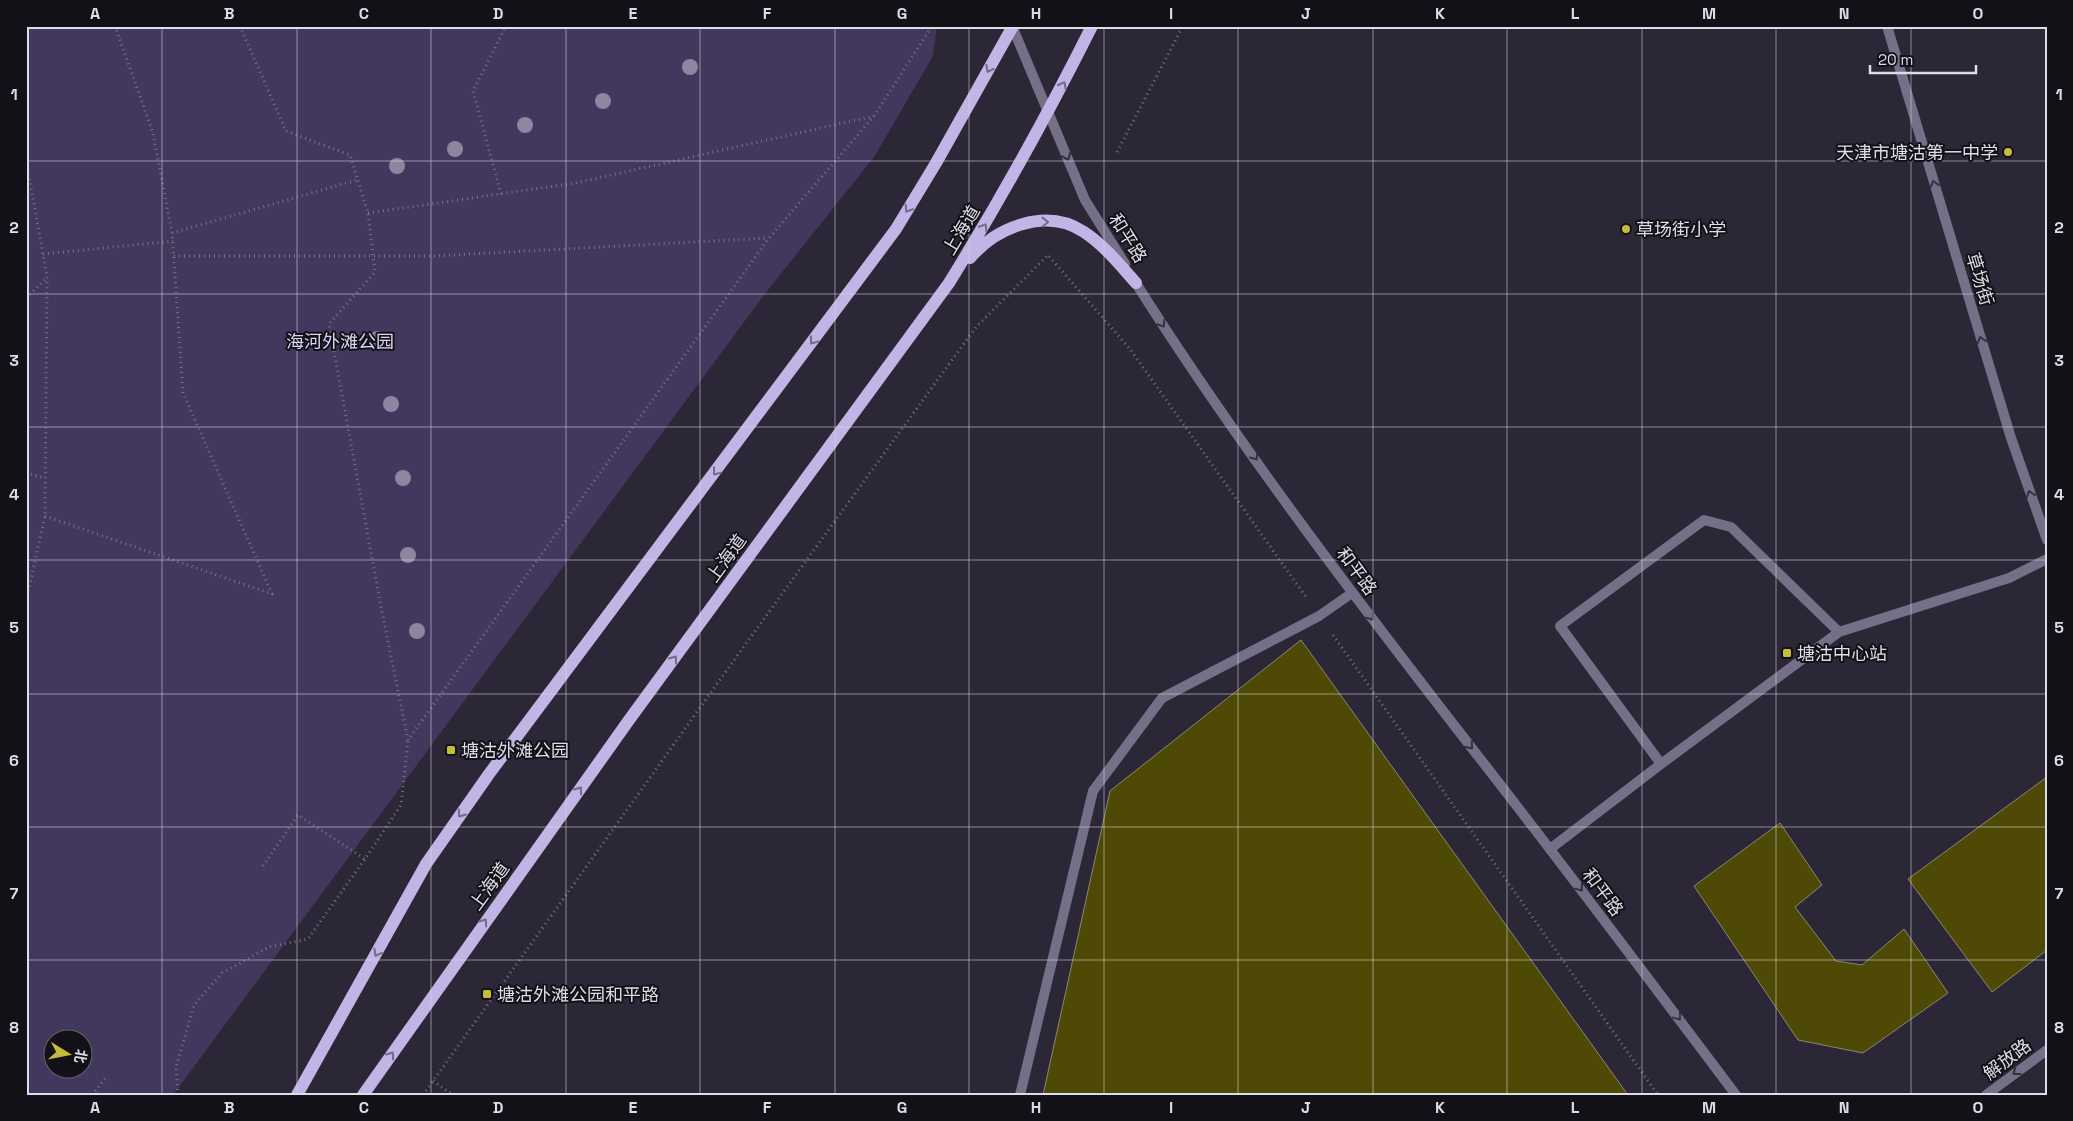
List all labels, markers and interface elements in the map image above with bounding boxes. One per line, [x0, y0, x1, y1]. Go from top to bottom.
text: A [90, 3, 100, 24]
text: B [224, 3, 234, 24]
text: C [359, 3, 369, 24]
text: D [493, 3, 503, 24]
text: E [629, 3, 638, 24]
text: F [763, 3, 772, 24]
text: G [897, 3, 907, 24]
text: H [1031, 3, 1041, 24]
text: I [1169, 3, 1173, 24]
text: J [1301, 3, 1311, 24]
text: K [1435, 3, 1445, 24]
text: L [1571, 3, 1580, 24]
text: M [1702, 3, 1716, 24]
text: N [1839, 3, 1849, 24]
text: O [1973, 3, 1984, 24]
scale bar [1870, 42, 1977, 74]
text: 20 m [1878, 50, 1913, 69]
one-way arrow [985, 63, 995, 72]
one-way arrow [1057, 81, 1067, 90]
text: 1 [10, 84, 18, 105]
text: 1 [2055, 84, 2063, 105]
place label: 天津市塘沽第一中学 [1836, 141, 1998, 164]
marker: 天津市塘沽第一中学 [2002, 146, 2014, 158]
one-way arrow [1061, 152, 1072, 161]
one-way arrow [1930, 181, 1940, 189]
street label: 上海道 [937, 201, 985, 259]
one-way arrow [904, 204, 914, 213]
street label: 和平路 [1104, 209, 1152, 267]
one-way arrow [1041, 216, 1049, 227]
text: 2 [9, 217, 19, 238]
text: 2 [2054, 217, 2064, 238]
place label: 草场街小学 [1636, 218, 1726, 241]
one-way arrow [978, 223, 987, 232]
marker: 草场街小学 [1620, 223, 1632, 235]
street label: 草场街 [1961, 250, 1999, 308]
one-way arrow [1155, 319, 1165, 328]
park label: 海河外滩公园 [286, 330, 394, 353]
one-way arrow [810, 335, 819, 345]
one-way arrow [1976, 336, 1986, 344]
text: 3 [9, 350, 19, 371]
text: 3 [2054, 350, 2064, 371]
one-way arrow [1249, 451, 1258, 461]
one-way arrow [713, 466, 722, 476]
text: 4 [9, 484, 19, 505]
text: 4 [2054, 484, 2064, 505]
one-way arrow [2026, 491, 2036, 499]
street label: 上海道 [701, 529, 751, 587]
street label: 和平路 [1332, 542, 1382, 600]
one-way arrow [1365, 611, 1373, 620]
text: 5 [9, 617, 19, 638]
text: 5 [2054, 617, 2064, 638]
place label: 塘沽中心站 [1797, 642, 1887, 665]
marker: 塘沽中心站 [1781, 647, 1793, 659]
one-way arrow [668, 655, 678, 664]
place label: 塘沽外滩公园 [461, 739, 569, 762]
one-way arrow [1464, 740, 1473, 750]
marker: 塘沽外滩公园 [445, 744, 457, 756]
text: 6 [9, 750, 19, 771]
text: 6 [2054, 750, 2064, 771]
one-way arrow [573, 786, 582, 796]
one-way arrow [458, 808, 467, 818]
street label: 上海道 [464, 857, 514, 915]
street label: 和平路 [1578, 864, 1628, 920]
one-way arrow [1574, 882, 1582, 891]
text: 7 [10, 883, 19, 904]
text: 7 [2055, 883, 2064, 904]
one-way arrow [479, 919, 487, 928]
one-way arrow [373, 947, 383, 956]
place label: 塘沽外滩公园和平路 [497, 983, 659, 1006]
marker: 塘沽外滩公园和平路 [481, 988, 493, 1000]
one-way arrow [1672, 1011, 1680, 1020]
text: 8 [9, 1017, 19, 1038]
text: 8 [2054, 1017, 2064, 1038]
north arrow [42, 1028, 92, 1078]
street label: 解放路 [1979, 1034, 2035, 1084]
text: 北 [71, 1048, 91, 1065]
one-way arrow [385, 1051, 394, 1061]
one-way arrow [2012, 1066, 2022, 1075]
text: A [90, 1097, 100, 1118]
text: B [224, 1097, 234, 1118]
text: C [359, 1097, 369, 1118]
text: D [493, 1097, 503, 1118]
text: E [629, 1097, 638, 1118]
text: F [763, 1097, 772, 1118]
text: G [897, 1097, 907, 1118]
text: H [1031, 1097, 1041, 1118]
text: I [1169, 1097, 1173, 1118]
text: J [1301, 1097, 1311, 1118]
text: K [1435, 1097, 1445, 1118]
text: L [1571, 1097, 1580, 1118]
text: M [1702, 1097, 1716, 1118]
text: N [1839, 1097, 1849, 1118]
text: O [1973, 1097, 1984, 1118]

